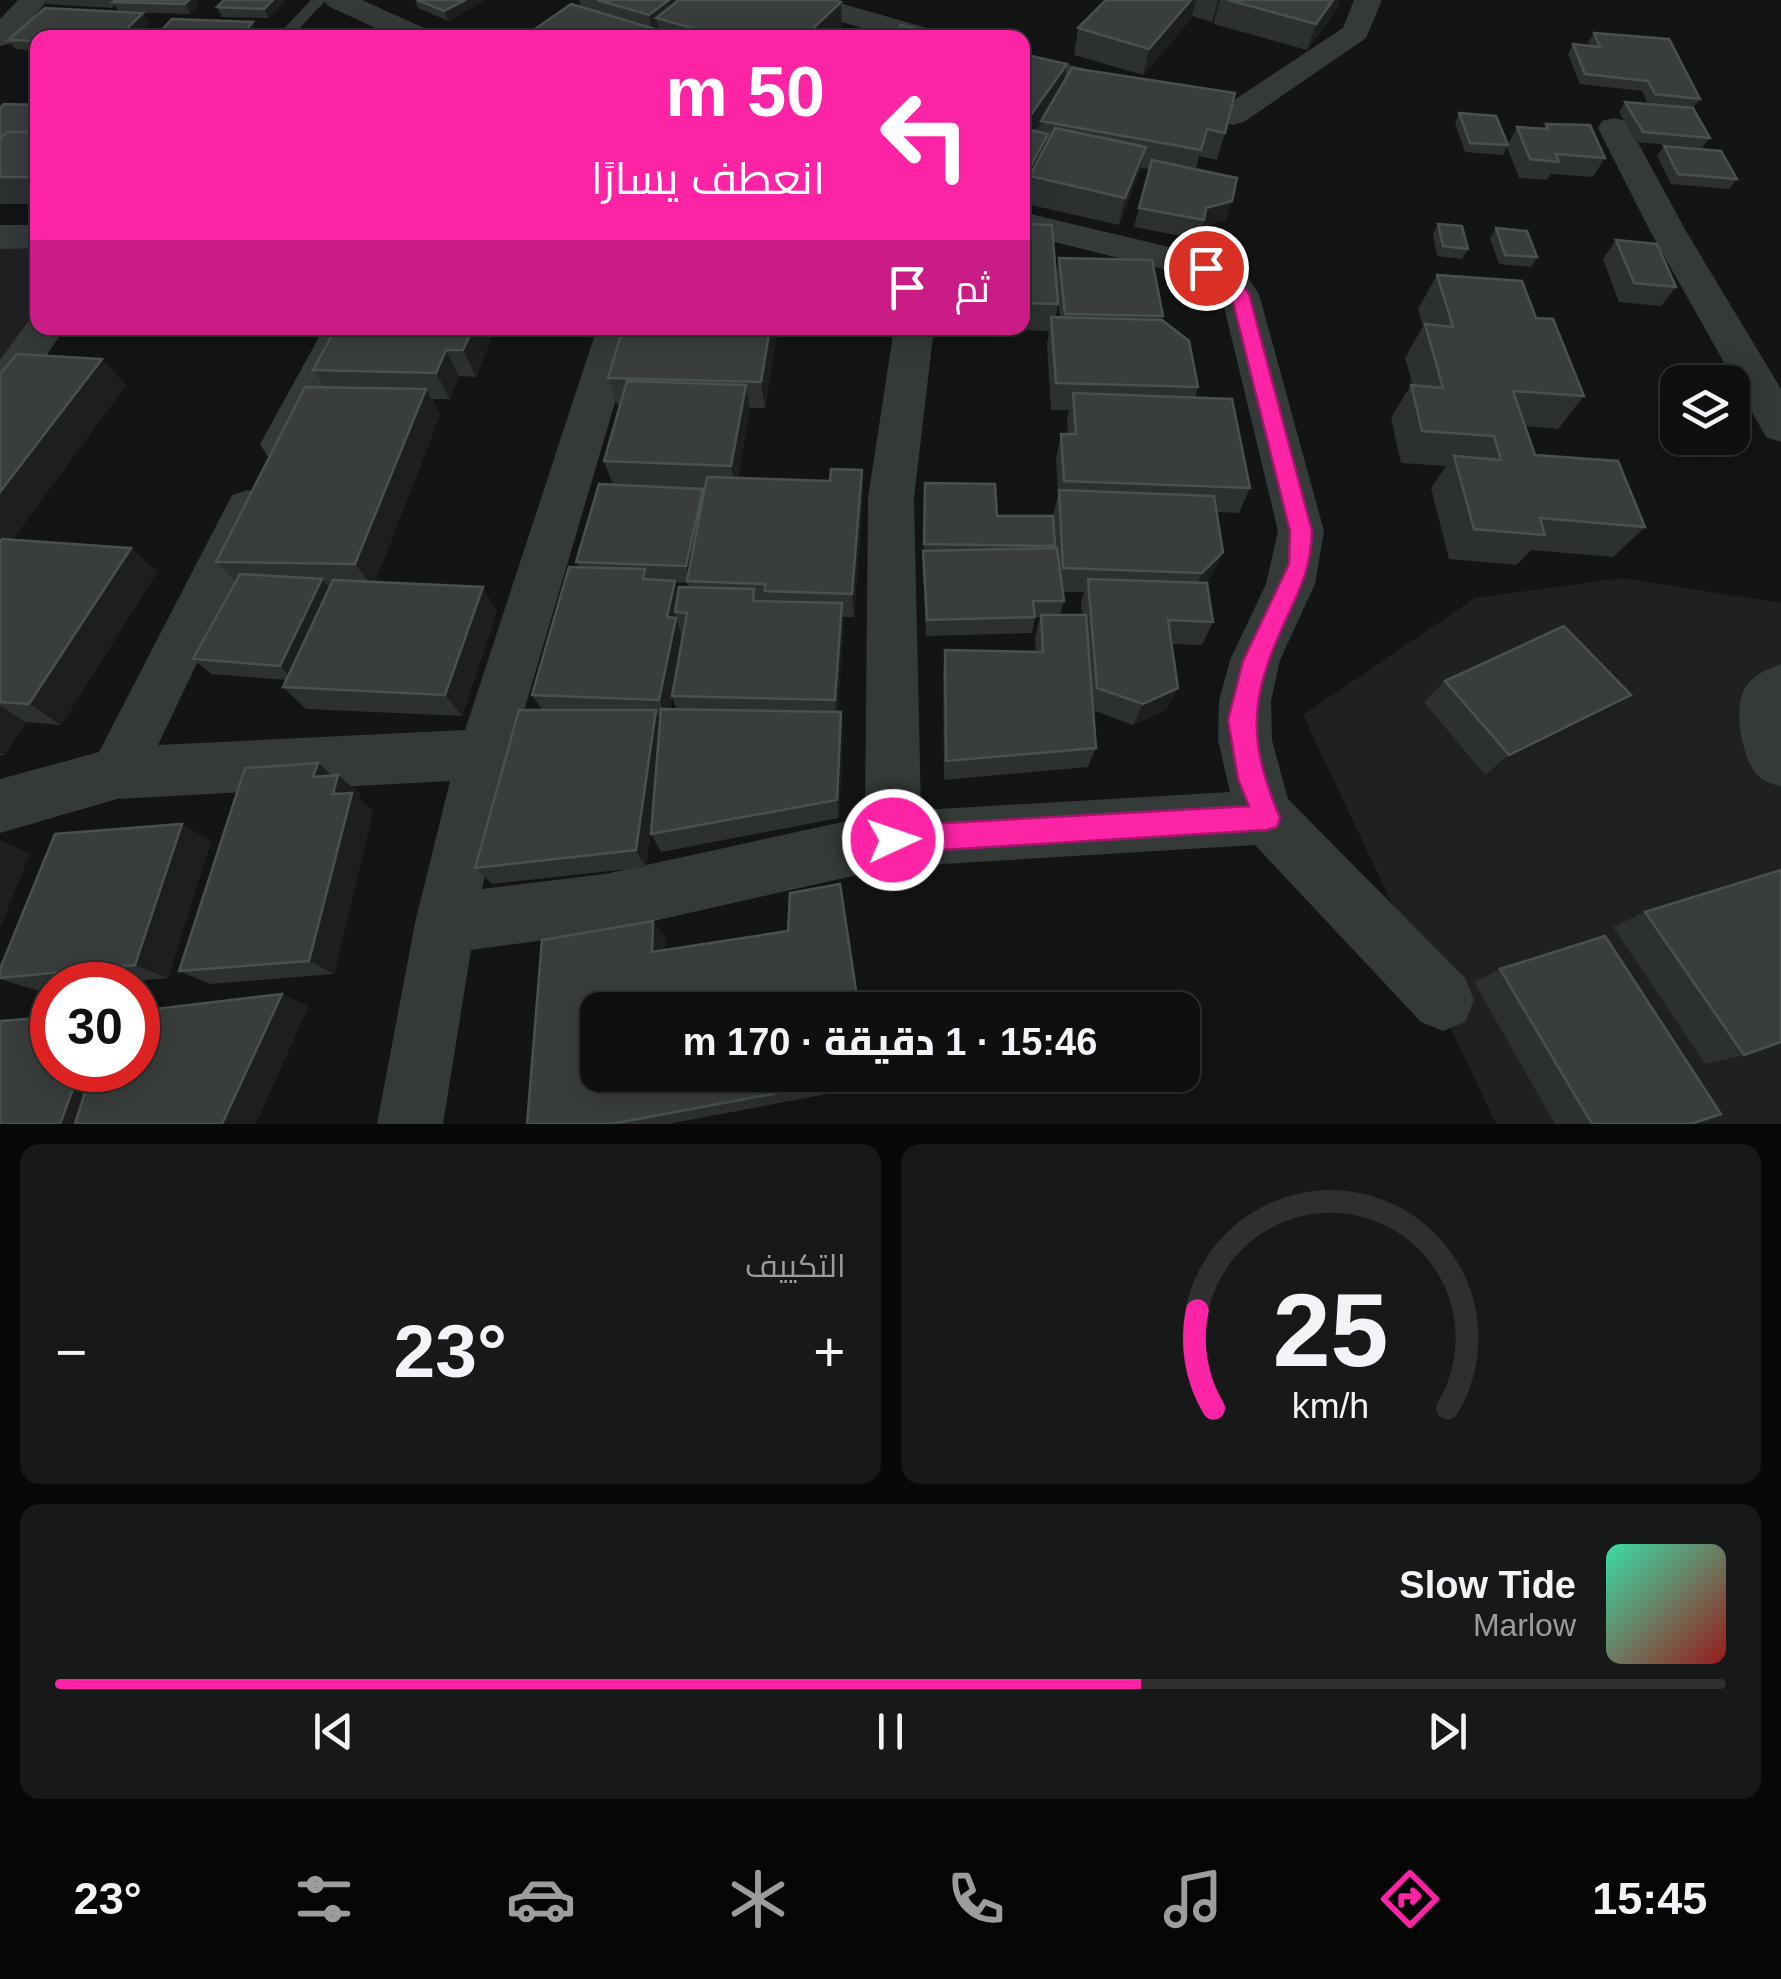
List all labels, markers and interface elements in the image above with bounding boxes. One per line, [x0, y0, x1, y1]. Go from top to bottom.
text: 50 m [665, 53, 825, 131]
icon: left [860, 70, 990, 200]
text: انعطف يسارًا [591, 153, 825, 204]
pin [1164, 226, 1249, 311]
icon: arrive [1179, 241, 1234, 296]
icon: arrive [880, 260, 935, 315]
text: ثم [955, 268, 990, 310]
map controls [1660, 365, 1750, 455]
button: layers [1660, 365, 1750, 455]
position arrow [841, 788, 945, 892]
speed limit sign: 30 [30, 962, 160, 1092]
text: 15:46 · 1 دقيقة · 170 m [683, 1021, 1097, 1063]
text: التكييف [745, 1248, 846, 1284]
text: 25 [1273, 1272, 1389, 1388]
text: 23° [394, 1309, 507, 1393]
text: − [55, 1321, 87, 1383]
text: + [813, 1321, 845, 1383]
text: km/h [1292, 1386, 1369, 1426]
text: Slow Tide [1399, 1564, 1576, 1606]
text: Marlow [1473, 1607, 1576, 1643]
icon: previous [306, 1704, 361, 1759]
icon: pause [863, 1704, 918, 1759]
icon: next [1420, 1704, 1475, 1759]
icon: filters [289, 1864, 359, 1934]
icon: car [506, 1864, 576, 1934]
icon: climate [723, 1864, 793, 1934]
icon: phone [941, 1864, 1011, 1934]
icon: music [1158, 1864, 1228, 1934]
icon: directions [1375, 1864, 1445, 1934]
text: 23° [74, 1873, 142, 1924]
text: 15:45 [1592, 1873, 1707, 1924]

